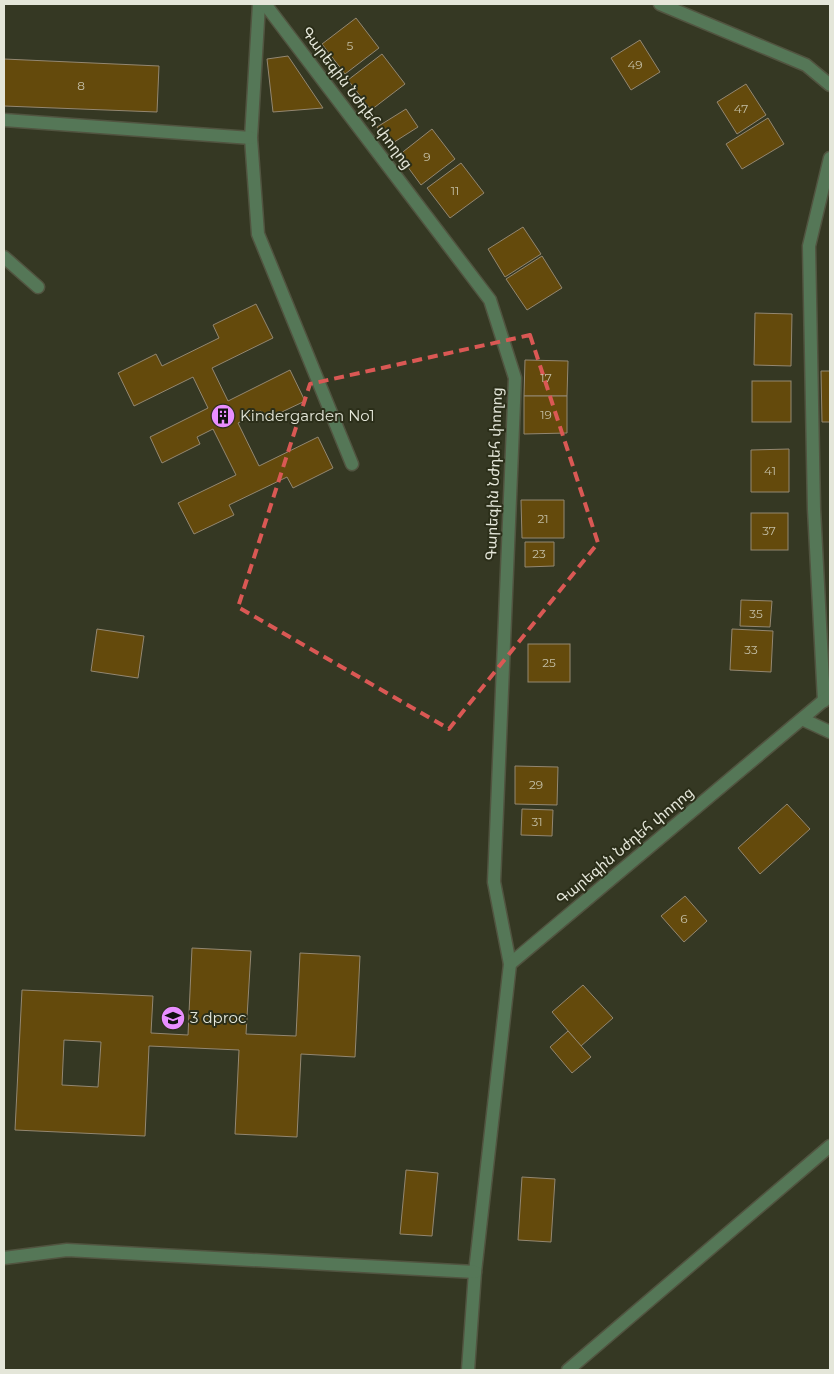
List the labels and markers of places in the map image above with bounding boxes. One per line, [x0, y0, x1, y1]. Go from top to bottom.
building icon: Kindergarden No1 [210, 403, 236, 429]
place label: Kindergarden No1 [240, 406, 375, 425]
school or university icon: 3 dproc [160, 1005, 186, 1031]
place label: 3 dproc [190, 1008, 246, 1027]

